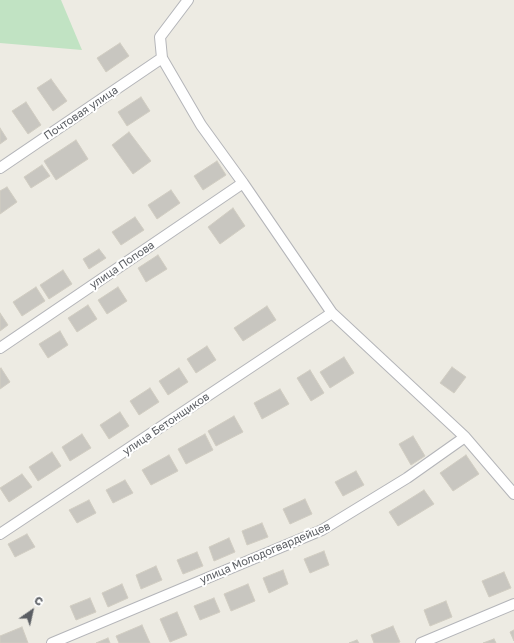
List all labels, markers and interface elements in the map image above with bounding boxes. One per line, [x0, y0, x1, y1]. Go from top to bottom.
street label: Почтовая улица [41, 83, 121, 143]
street label: улица Попова [87, 238, 157, 292]
street label: улица Бетонщиков [120, 390, 212, 458]
street label: улица Молодогвардейцев [198, 519, 332, 587]
north arrow [12, 591, 52, 631]
text: С [32, 593, 46, 608]

